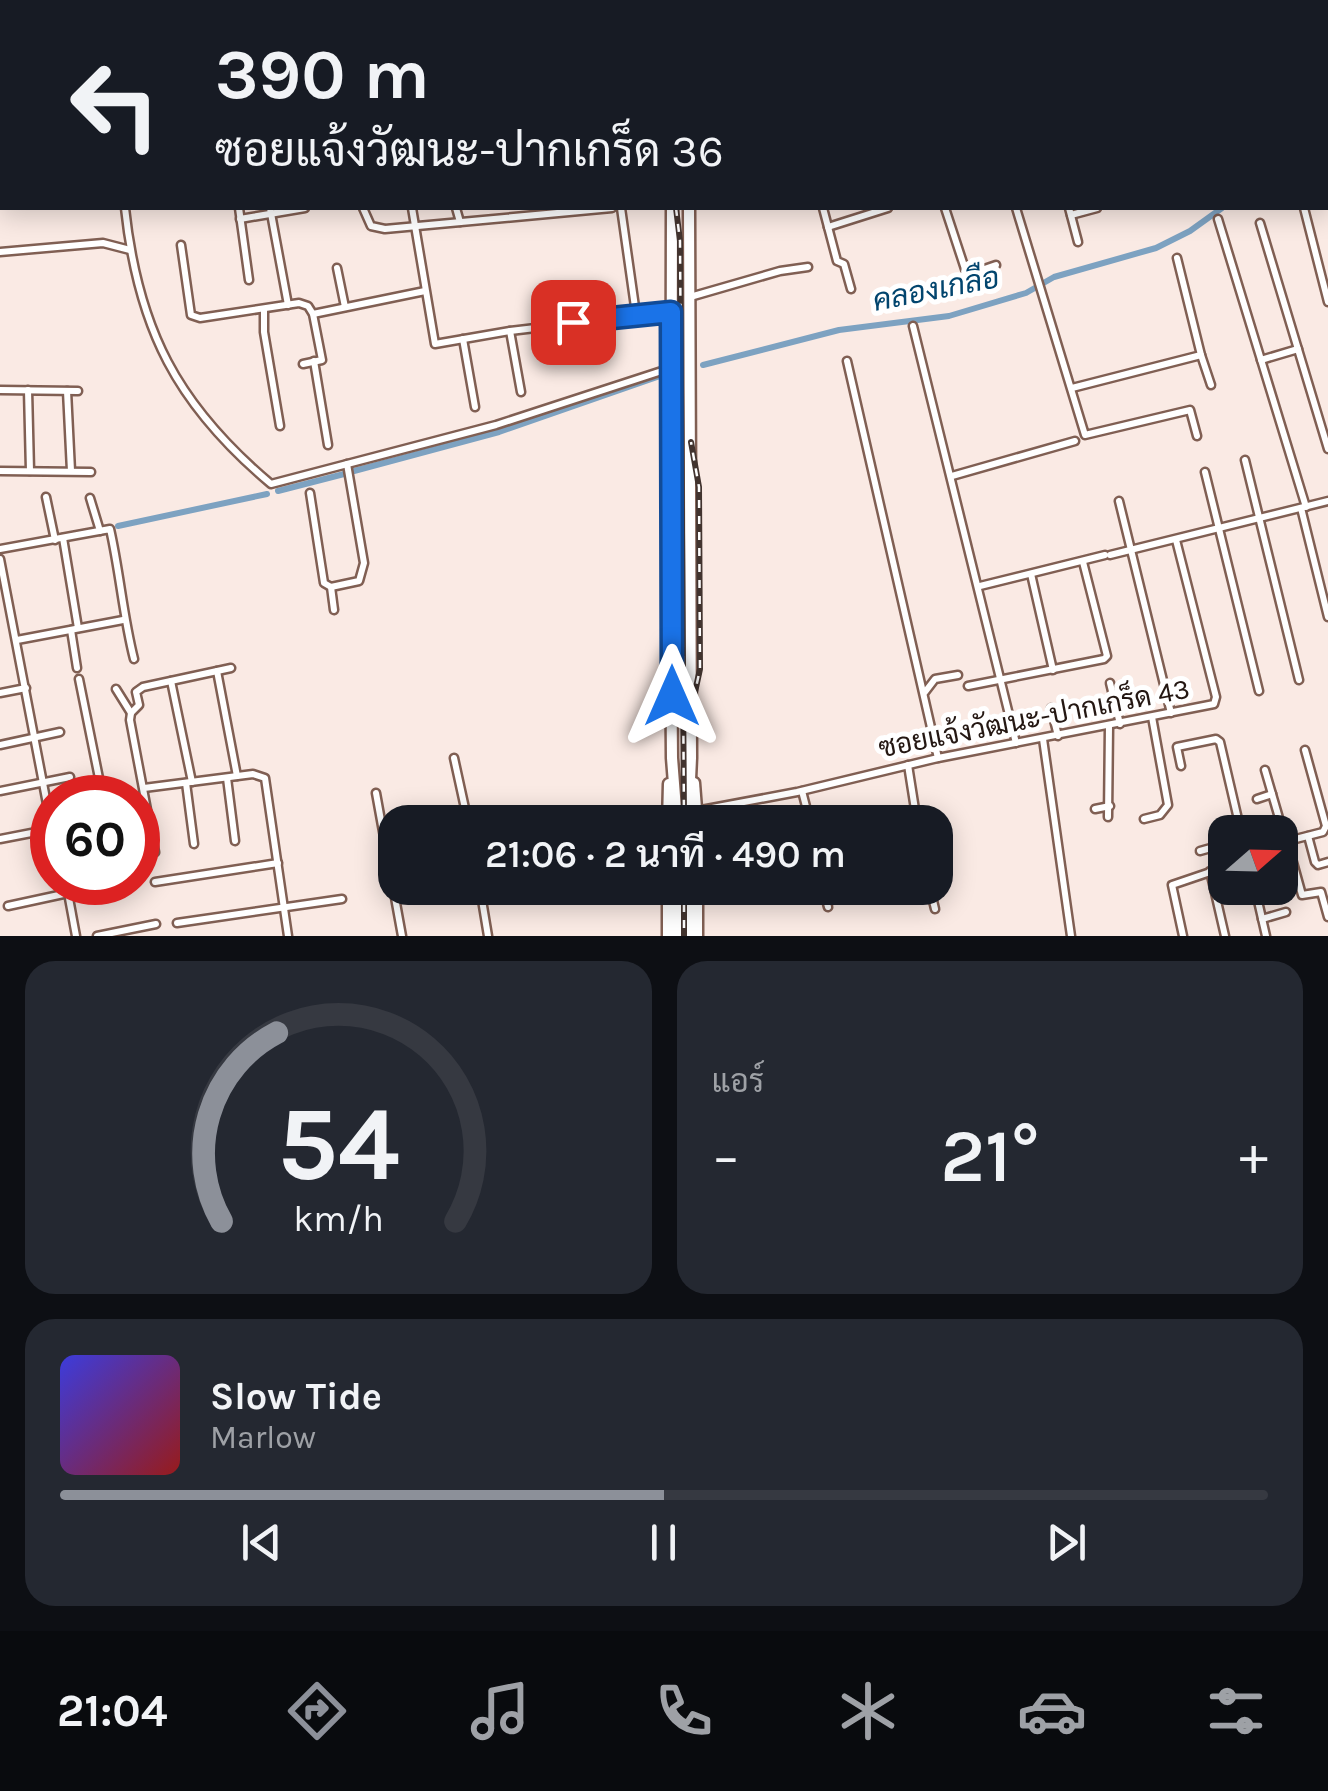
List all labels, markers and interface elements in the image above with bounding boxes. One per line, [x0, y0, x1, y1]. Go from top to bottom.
text: 390 m [215, 34, 430, 116]
icon: left [50, 40, 180, 170]
text: ซอยแจ้งวัฒนะ-ปากเกร็ด 36 [215, 125, 724, 177]
water label: คลองเกลือ [869, 258, 1002, 319]
pin [531, 280, 616, 365]
icon: arrive [546, 295, 601, 350]
position arrow [620, 644, 724, 748]
street label: ซอยแจ้งวัฒนะ-ปากเกร็ด 43 [875, 668, 1192, 764]
speed limit sign: 60 [30, 775, 160, 905]
north arrow [1208, 815, 1298, 905]
map controls [1208, 815, 1298, 905]
text: 21:06 · 2 นาที · 490 m [485, 832, 846, 877]
text: แอร์ [712, 1063, 764, 1100]
text: 54 [277, 1084, 399, 1205]
text: 21° [940, 1112, 1039, 1200]
text: − [712, 1124, 740, 1188]
text: + [1239, 1124, 1268, 1188]
text: km/h [293, 1198, 384, 1240]
text: Slow Tide [210, 1374, 382, 1419]
text: Marlow [210, 1419, 316, 1456]
icon: previous [234, 1515, 289, 1570]
icon: pause [636, 1515, 691, 1570]
icon: next [1039, 1515, 1094, 1570]
icon: directions [282, 1676, 352, 1746]
icon: music [465, 1676, 535, 1746]
icon: phone [649, 1676, 719, 1746]
icon: climate [833, 1676, 903, 1746]
icon: car [1017, 1676, 1087, 1746]
icon: filters [1201, 1676, 1271, 1746]
text: 21:04 [57, 1685, 168, 1737]

